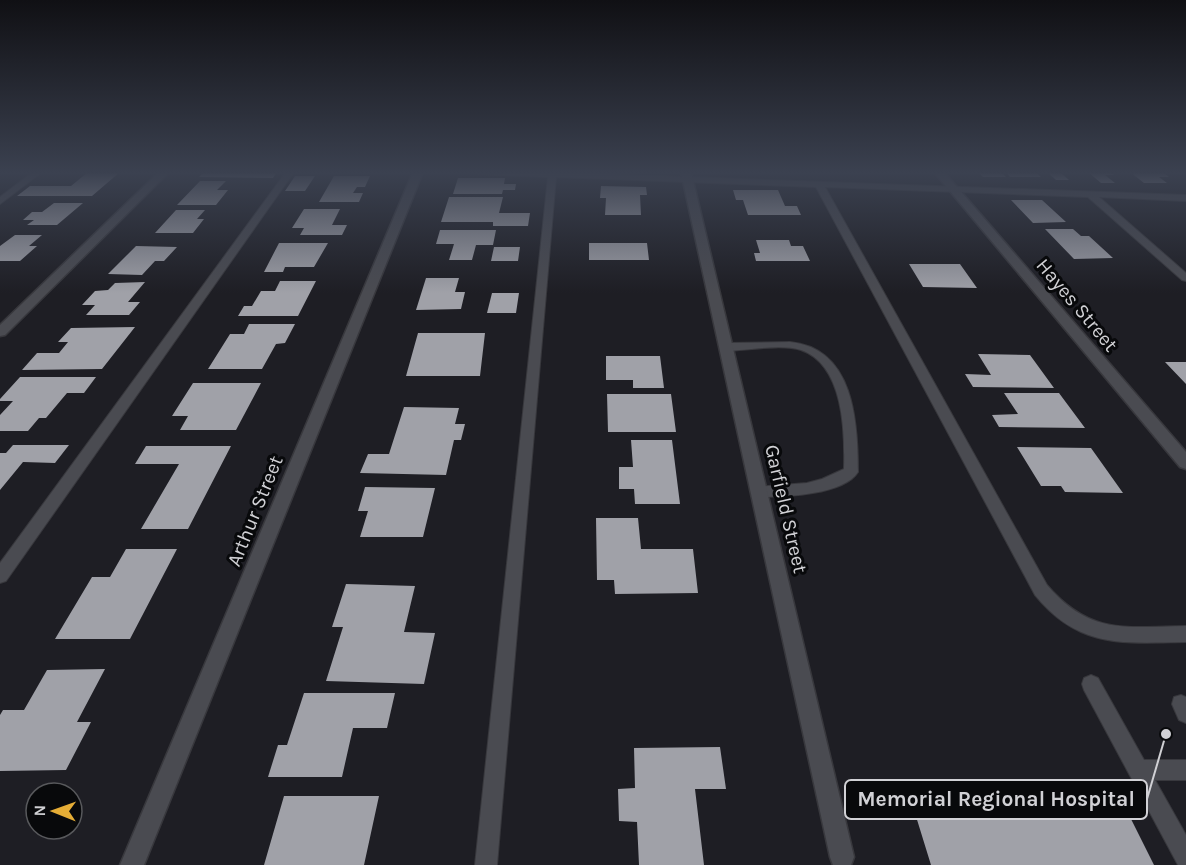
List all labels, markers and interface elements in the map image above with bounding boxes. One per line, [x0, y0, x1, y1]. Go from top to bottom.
street label: Hayes Street [1032, 254, 1123, 356]
street label: Garfield Street [760, 442, 812, 576]
street label: Arthur Street [222, 452, 288, 570]
callout: Memorial Regional Hospital [845, 780, 1147, 819]
north arrow [24, 781, 84, 841]
text: Memorial Regional Hospital [857, 787, 1135, 811]
text: N [30, 805, 49, 817]

